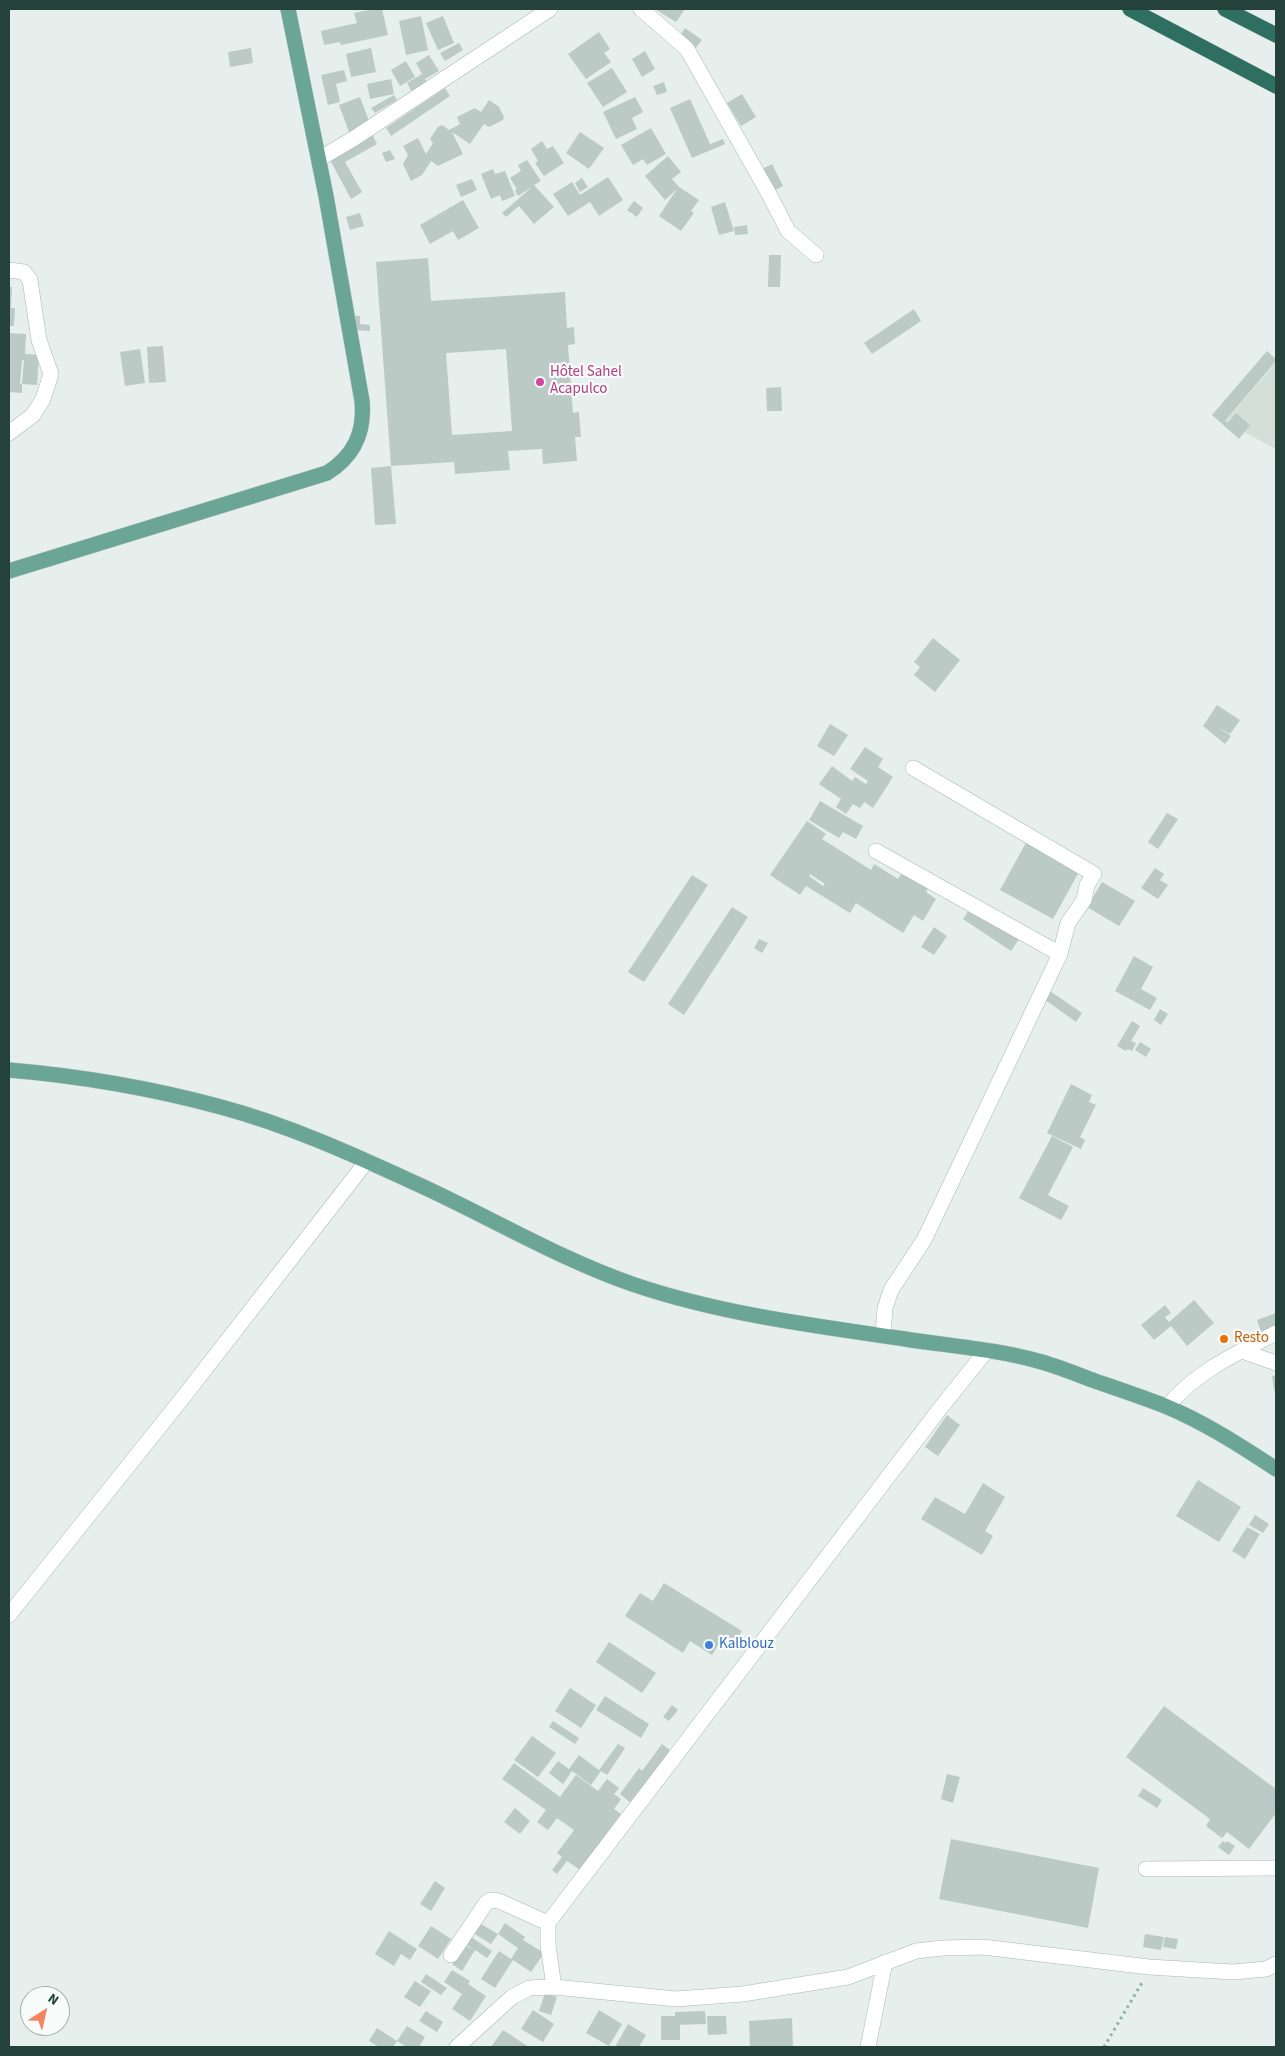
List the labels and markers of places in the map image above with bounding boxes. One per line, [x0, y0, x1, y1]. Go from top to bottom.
place label: Hôtel Sahel Acapulco [550, 364, 622, 399]
marker: Hôtel Sahel Acapulco [534, 376, 546, 388]
place label: Resto [1234, 1330, 1269, 1348]
marker: Resto [1218, 1333, 1230, 1345]
place label: Kalblouz [719, 1636, 774, 1654]
marker: Kalblouz [703, 1639, 715, 1651]

